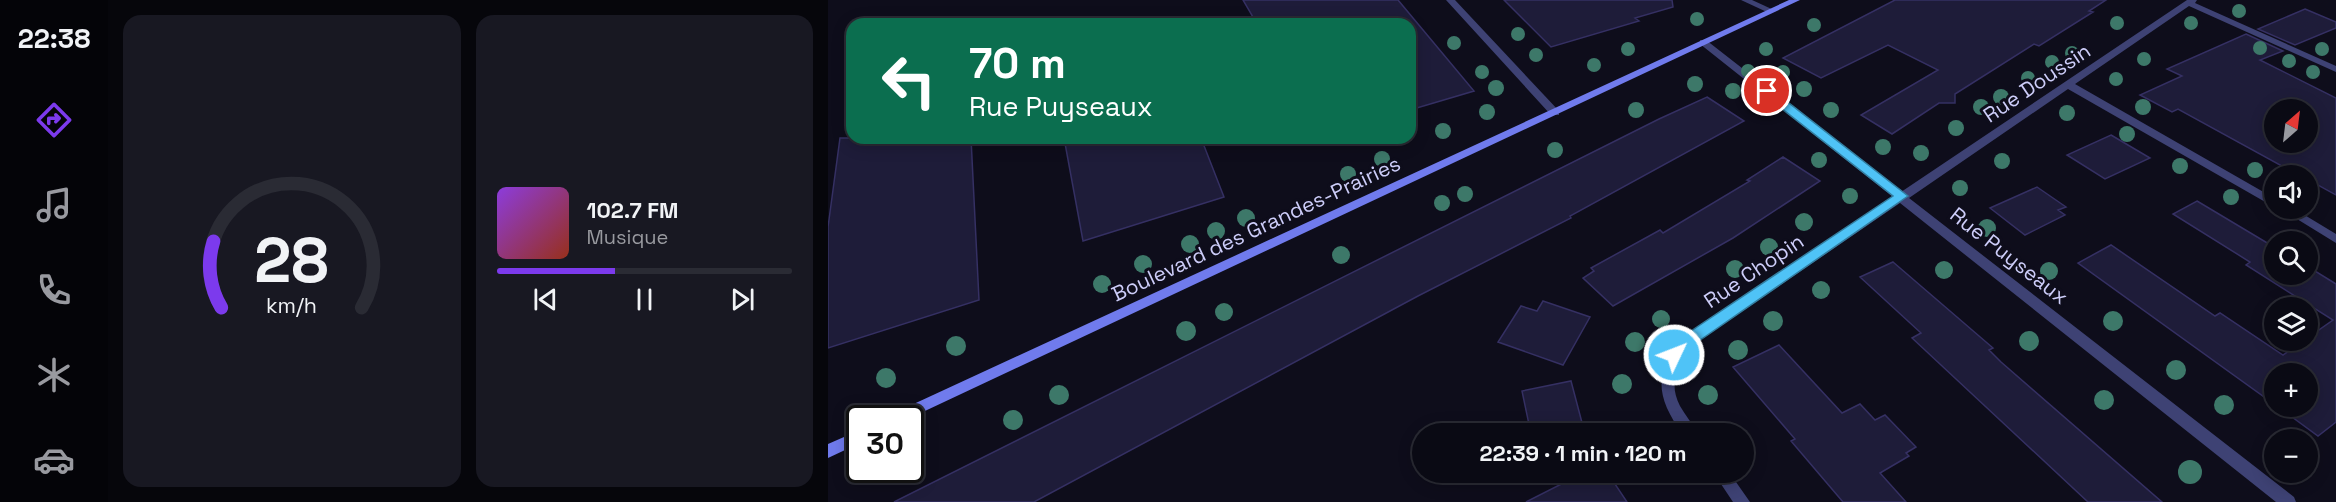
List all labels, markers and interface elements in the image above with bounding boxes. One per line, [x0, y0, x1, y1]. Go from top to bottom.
text: 22:38 [18, 21, 90, 56]
text: 70 m [969, 37, 1066, 90]
street label: Rue Doussin [1978, 37, 2096, 128]
icon: left [870, 42, 948, 120]
pin [1741, 65, 1792, 116]
icon: arrive [1750, 74, 1783, 107]
text: Rue Puyseaux [969, 89, 1153, 124]
icon: directions [33, 99, 75, 141]
north arrow [2264, 99, 2318, 153]
map controls [2264, 99, 2318, 483]
street label: Boulevard des Grandes-Prairies [1107, 150, 1405, 307]
button: sound [2264, 165, 2318, 219]
icon: music [33, 184, 75, 226]
text: 102.7 FM [587, 196, 679, 224]
street label: Rue Puyseaux [1945, 201, 2074, 310]
text: 28 [254, 221, 329, 300]
text: Musique [587, 224, 668, 250]
street label: Rue Chopin [1699, 227, 1809, 314]
button: search [2264, 231, 2318, 285]
icon: phone [33, 269, 75, 311]
icon: previous [529, 283, 562, 316]
icon: pause [628, 283, 661, 316]
icon: next [726, 283, 759, 316]
text: km/h [266, 292, 317, 319]
button: layers [2264, 297, 2318, 351]
position arrow [1642, 323, 1706, 387]
icon: climate [33, 354, 75, 396]
button: + [2264, 363, 2318, 417]
speed limit sign: 30 [846, 405, 924, 483]
button: − [2264, 429, 2318, 483]
icon: car [33, 439, 75, 481]
text: 22:39 · 1 min · 120 m [1480, 439, 1686, 467]

